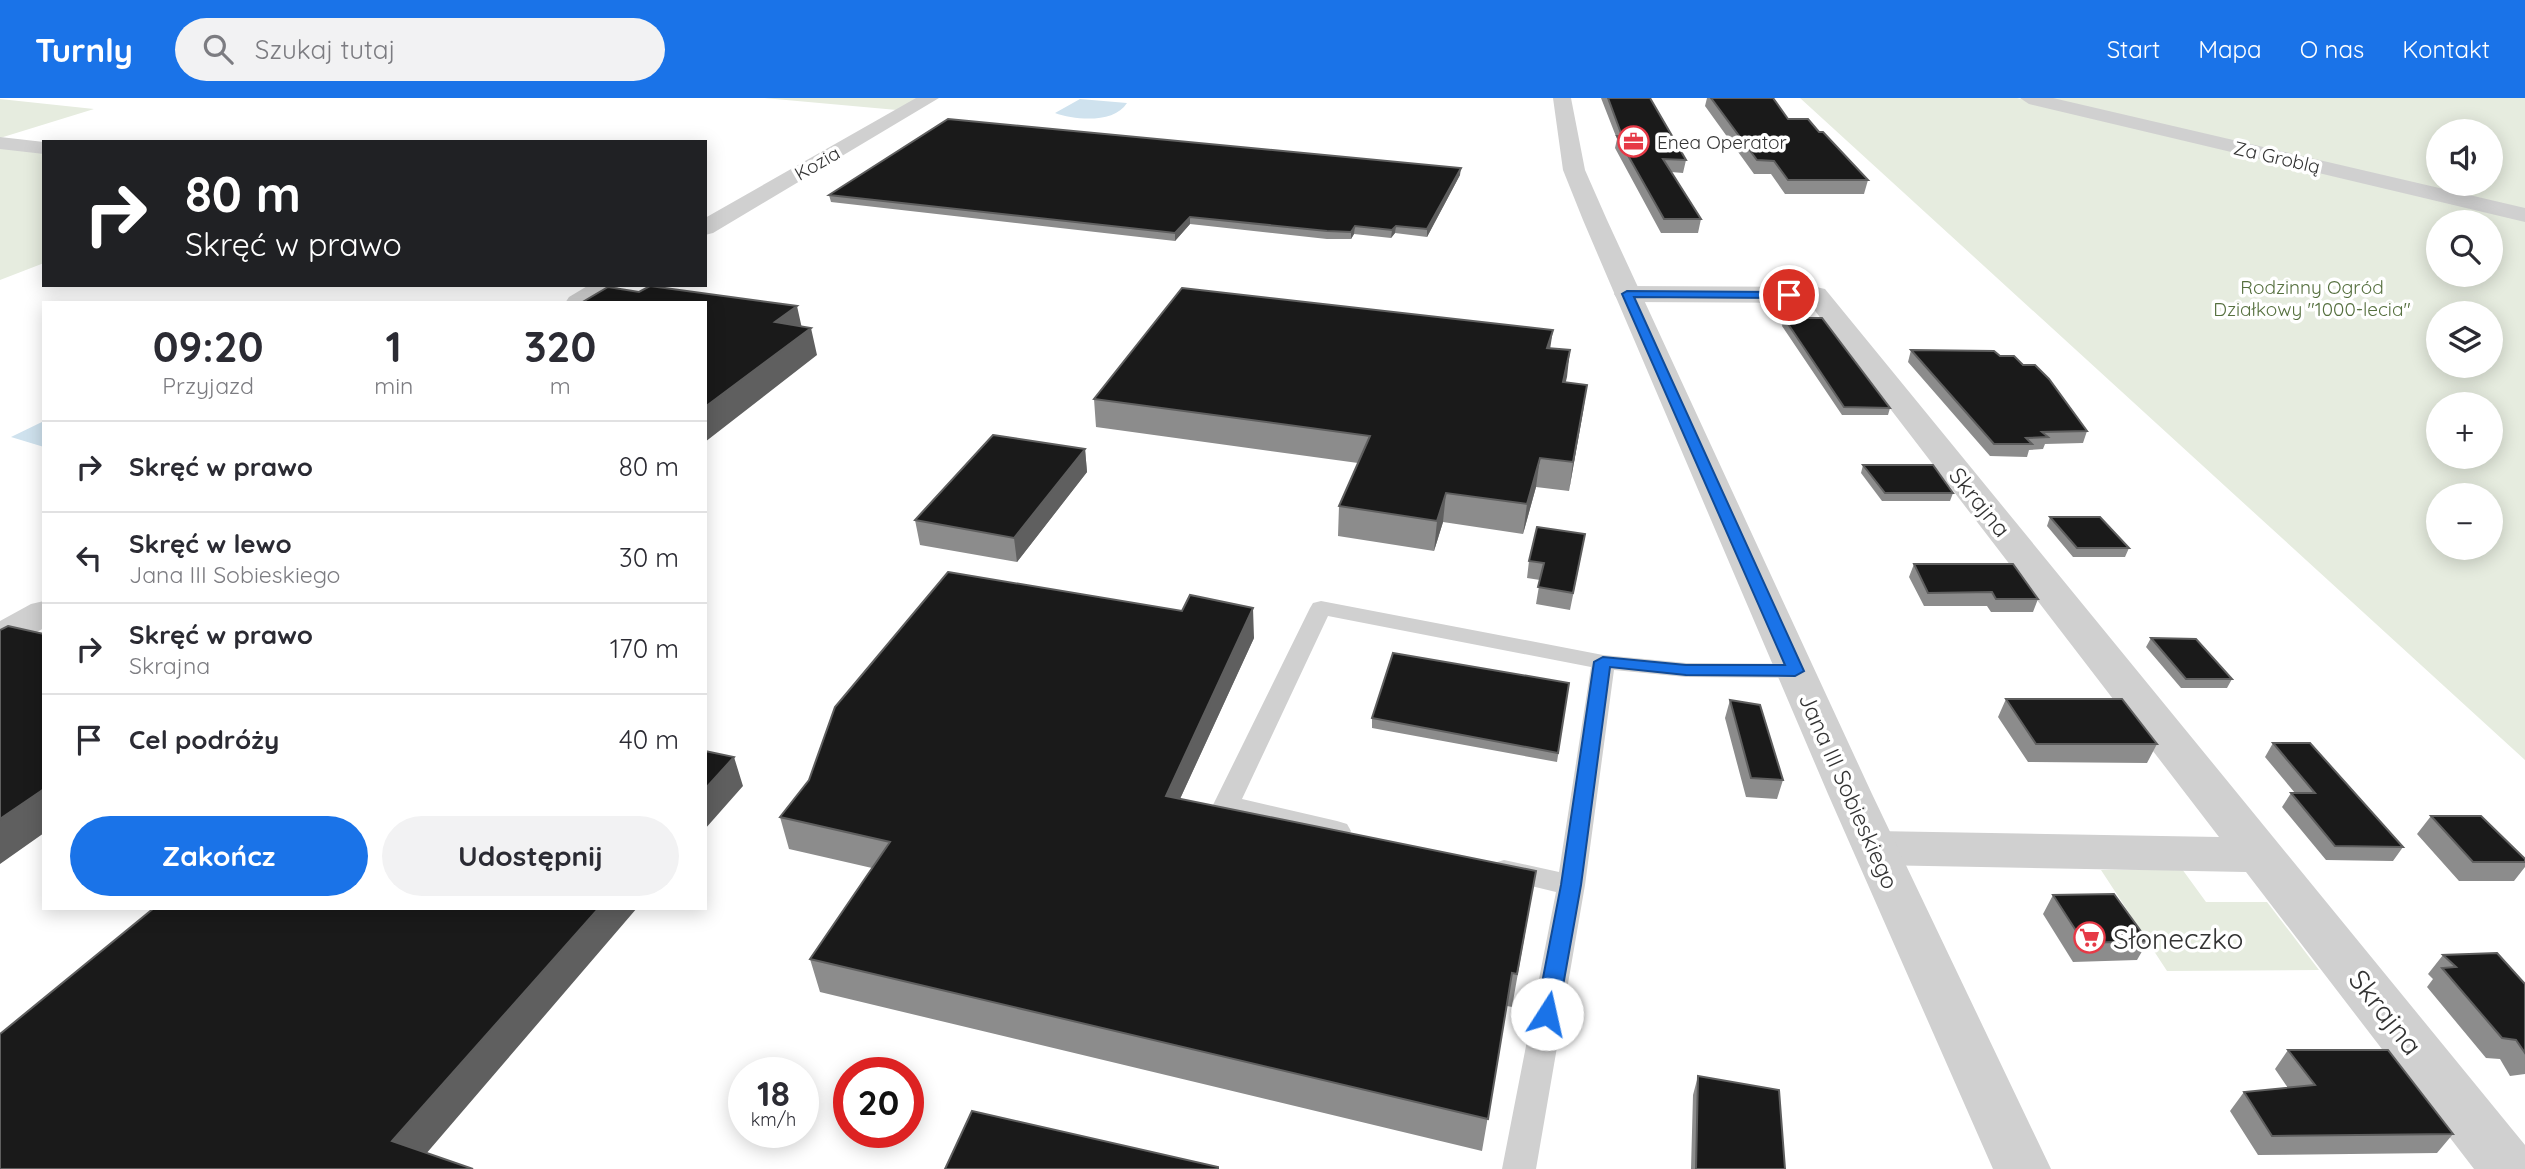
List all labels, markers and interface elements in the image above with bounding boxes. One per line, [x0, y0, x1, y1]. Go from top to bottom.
search box [175, 18, 665, 81]
text: Turnly [35, 29, 133, 70]
icon: search [199, 30, 237, 68]
text: Szukaj tutaj [255, 33, 396, 66]
text: Start [2107, 34, 2160, 64]
text: Mapa [2198, 34, 2262, 64]
text: O nas [2300, 34, 2364, 64]
text: Kontakt [2402, 34, 2490, 64]
map controls [2426, 119, 2503, 560]
button: sound [2426, 119, 2503, 196]
office icon: Enea Operator [1617, 125, 1651, 159]
place label: Enea Operator [1657, 130, 1788, 154]
street label: Za Groblą [2231, 135, 2323, 179]
street label: Kozia [790, 141, 844, 185]
text: 80 m [185, 163, 301, 224]
icon: right [70, 168, 161, 259]
button: search [2426, 210, 2503, 287]
text: Skręć w prawo [185, 224, 402, 264]
pin [1759, 265, 1819, 325]
park label: Rodzinny Ogród Działkowy "1000-lecia" [2213, 275, 2411, 321]
icon: arrive [1770, 276, 1808, 314]
button: layers [2426, 301, 2503, 378]
text: 09:20 [153, 320, 263, 373]
text: 1 [386, 320, 402, 373]
text: 320 [524, 320, 596, 373]
text: Przyjazd [162, 371, 254, 400]
text: min [374, 371, 413, 400]
text: m [550, 371, 571, 400]
button: + [2426, 392, 2503, 469]
icon: right [70, 448, 108, 486]
text: Skręć w prawo [129, 450, 313, 483]
text: 80 m [619, 450, 679, 483]
street label: Skrajna [1943, 461, 2017, 543]
button: − [2426, 483, 2503, 560]
text: Skręć w lewo [129, 527, 292, 560]
icon: left [70, 539, 108, 577]
text: 30 m [619, 541, 679, 574]
text: Jana III Sobieskiego [129, 560, 341, 589]
text: Skręć w prawo [129, 618, 313, 651]
icon: right [70, 630, 108, 668]
text: 170 m [610, 632, 679, 665]
text: Skrajna [129, 651, 210, 680]
street label: Jana III Sobieskiego [1793, 688, 1905, 894]
icon: arrive [70, 721, 108, 759]
text: Cel podróży [129, 723, 279, 756]
text: 40 m [619, 723, 679, 756]
button: Zakończ [70, 816, 368, 896]
button: Udostępnij [382, 816, 679, 896]
supermarket icon: Słoneczko [2073, 921, 2107, 955]
place label: Słoneczko [2113, 921, 2243, 956]
street label: Skrajna [2342, 962, 2430, 1062]
position arrow [1510, 977, 1584, 1051]
speed limit sign: 20 [833, 1057, 924, 1148]
text: 18 [757, 1071, 790, 1115]
text: km/h [751, 1108, 796, 1131]

